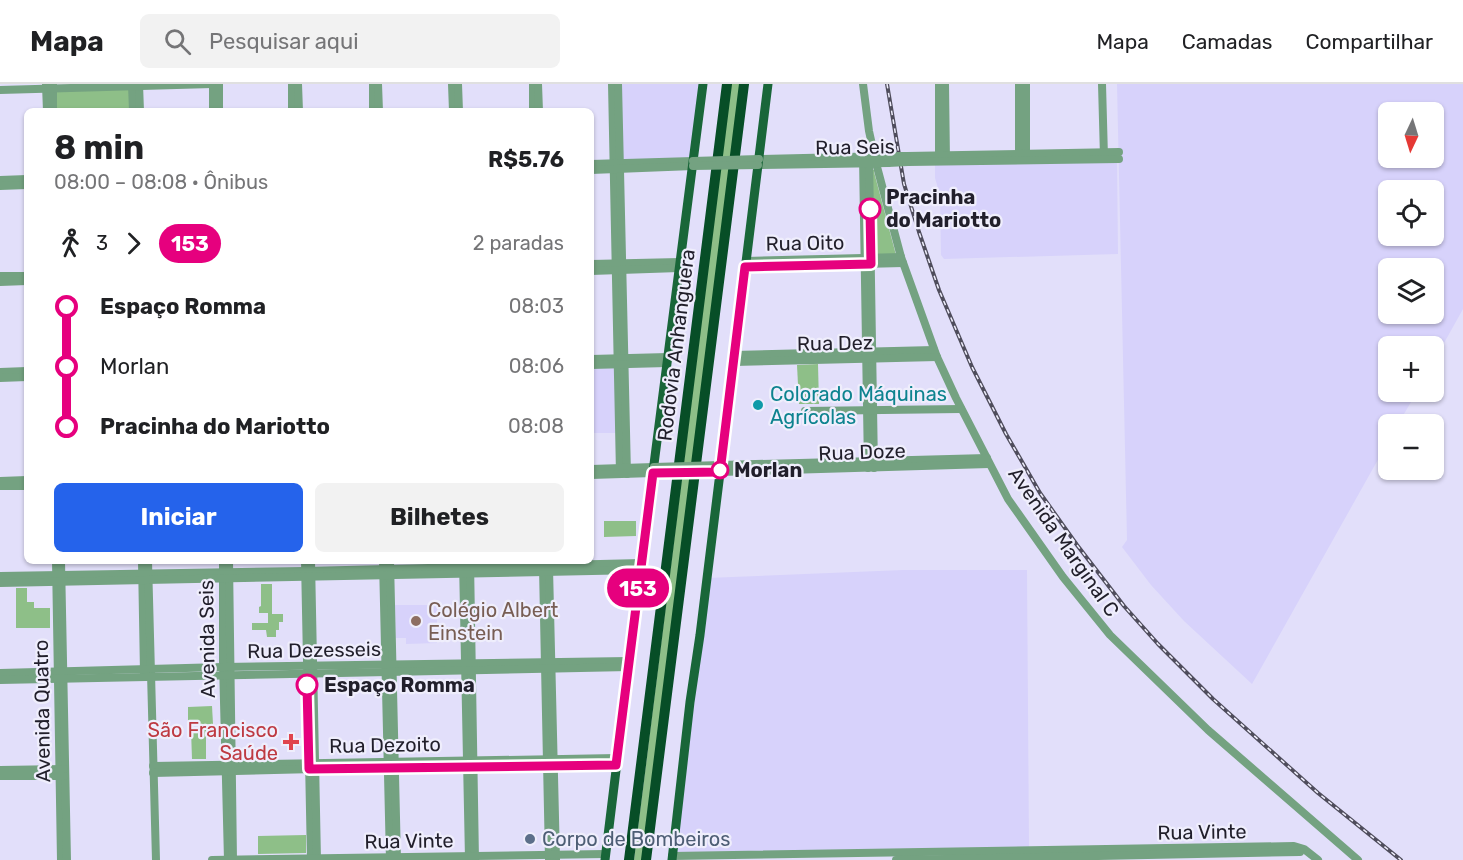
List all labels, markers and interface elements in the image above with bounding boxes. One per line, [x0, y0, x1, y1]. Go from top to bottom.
search box [140, 14, 560, 68]
text: Mapa [30, 25, 104, 58]
icon: search [161, 25, 194, 58]
text: Pesquisar aqui [209, 28, 359, 55]
text: Mapa [1096, 29, 1149, 54]
text: Camadas [1182, 29, 1272, 54]
text: Compartilhar [1305, 29, 1433, 54]
north arrow [1378, 102, 1444, 168]
map controls [1378, 102, 1444, 480]
text: 8 min [54, 128, 144, 167]
street label: Rua Seis [815, 134, 895, 160]
text: R$5.76 [488, 146, 564, 173]
text: 08:00 – 08:08 · Ônibus [54, 170, 268, 194]
button: locate [1378, 180, 1444, 246]
place label: Pracinha do Mariotto [886, 185, 1001, 232]
marker: Pracinha do Mariotto [859, 198, 881, 220]
icon: walk [54, 227, 87, 260]
icon: forward [117, 227, 150, 260]
street label: Rua Oito [765, 230, 845, 256]
text: 3 [96, 231, 108, 255]
text: 153 [171, 231, 209, 256]
text: 2 paradas [473, 231, 564, 255]
street label: Rodovia Anhanguera [652, 248, 700, 442]
button: layers [1378, 258, 1444, 324]
text: Espaço Romma [100, 293, 266, 320]
text: 08:03 [509, 294, 564, 318]
street label: Rua Dez [797, 330, 873, 356]
button: + [1378, 336, 1444, 402]
text: Morlan [100, 353, 169, 380]
text: 08:06 [509, 354, 564, 378]
place label: Colorado Máquinas Agrícolas [770, 382, 947, 429]
marker: Colorado Máquinas Agrícolas [751, 398, 765, 412]
text: Pracinha do Mariotto [100, 413, 330, 440]
text: 08:08 [508, 414, 564, 438]
button: − [1378, 414, 1444, 480]
street label: Rua Doze [818, 438, 906, 466]
place label: Morlan [734, 458, 802, 482]
marker: Morlan [711, 461, 729, 479]
street label: Avenida Marginal C [1003, 463, 1125, 621]
button: Iniciar [54, 483, 303, 552]
button: Bilhetes [315, 483, 564, 552]
line badge: 153 [604, 568, 672, 608]
text: 153 [619, 576, 657, 601]
street label: Avenida Seis [194, 580, 220, 698]
place label: Colégio Albert Einstein [428, 598, 558, 645]
marker: Colégio Albert Einstein [409, 614, 423, 628]
street label: Rua Dezesseis [247, 637, 381, 663]
street label: Avenida Quatro [29, 639, 55, 783]
place label: Espaço Romma [324, 673, 475, 697]
marker: Espaço Romma [296, 674, 318, 696]
place label: São Francisco Saúde [148, 718, 278, 765]
street label: Rua Dezoito [329, 732, 441, 758]
marker: São Francisco Saúde [282, 733, 300, 751]
street label: Rua Vinte [1157, 819, 1247, 845]
place label: Corpo de Bombeiros [542, 827, 730, 851]
street label: Rua Vinte [364, 828, 454, 854]
marker: Corpo de Bombeiros [523, 832, 537, 846]

